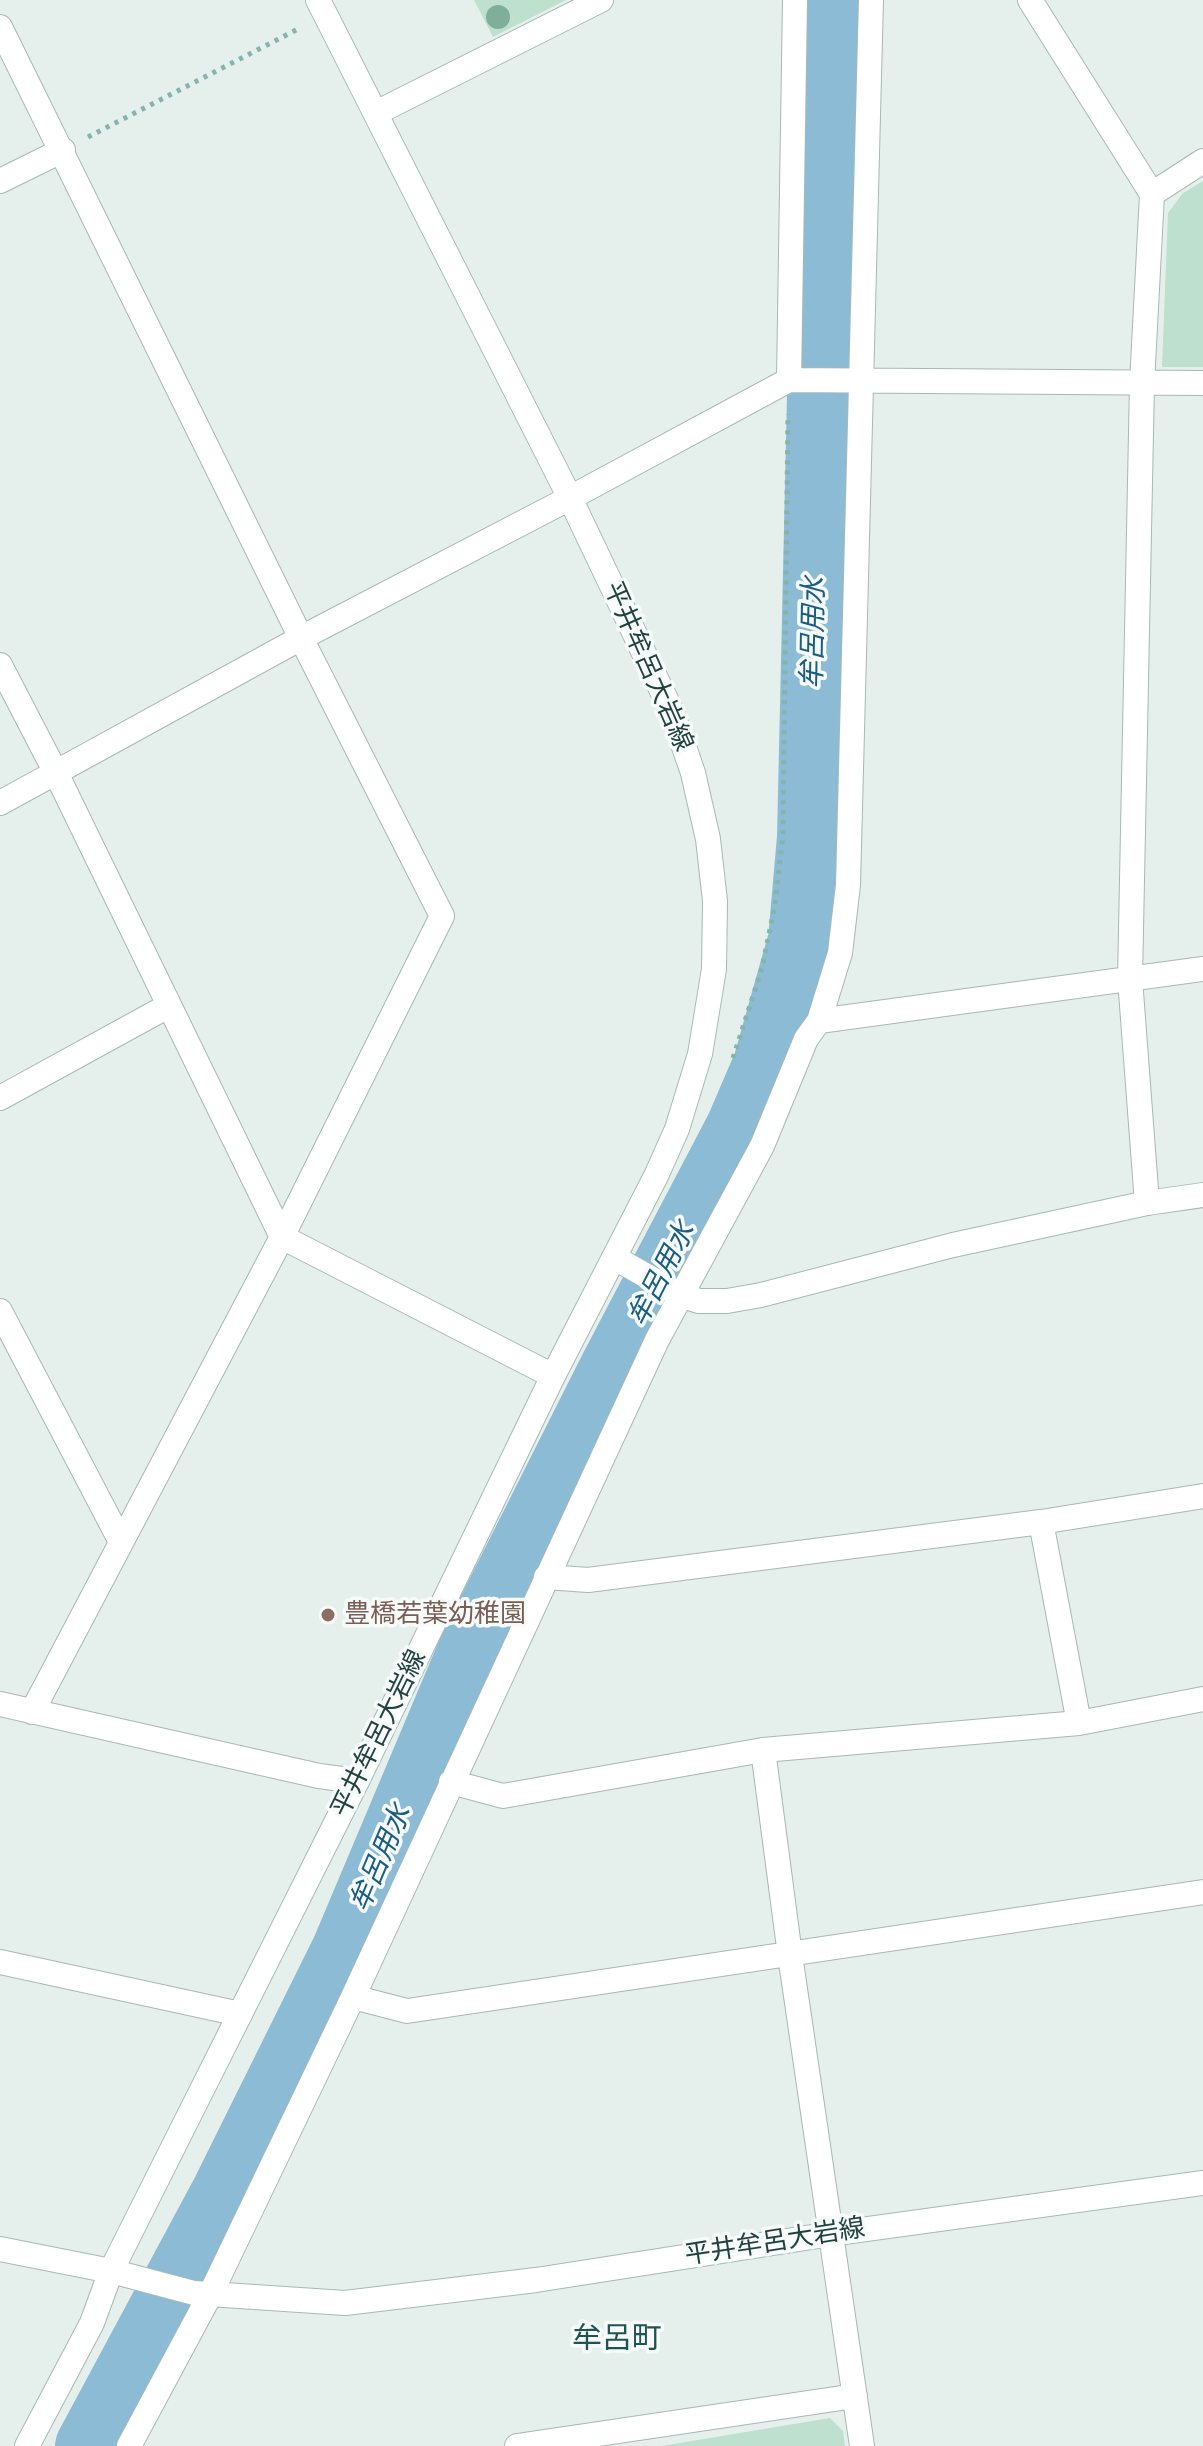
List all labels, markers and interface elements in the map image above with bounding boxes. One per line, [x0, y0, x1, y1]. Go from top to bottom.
water label: 牟呂用水 [797, 577, 833, 689]
street label: 平井牟呂大岩線 [596, 578, 698, 756]
water label: 牟呂用水 [623, 1217, 703, 1333]
place label: 豊橋若葉幼稚園 [344, 1599, 526, 1631]
marker: 豊橋若葉幼稚園 [319, 1606, 337, 1624]
street label: 平井牟呂大岩線 [326, 1645, 434, 1823]
water label: 牟呂用水 [345, 1801, 419, 1917]
street label: 平井牟呂大岩線 [683, 2213, 867, 2273]
district label: 牟呂町 [572, 2322, 662, 2358]

